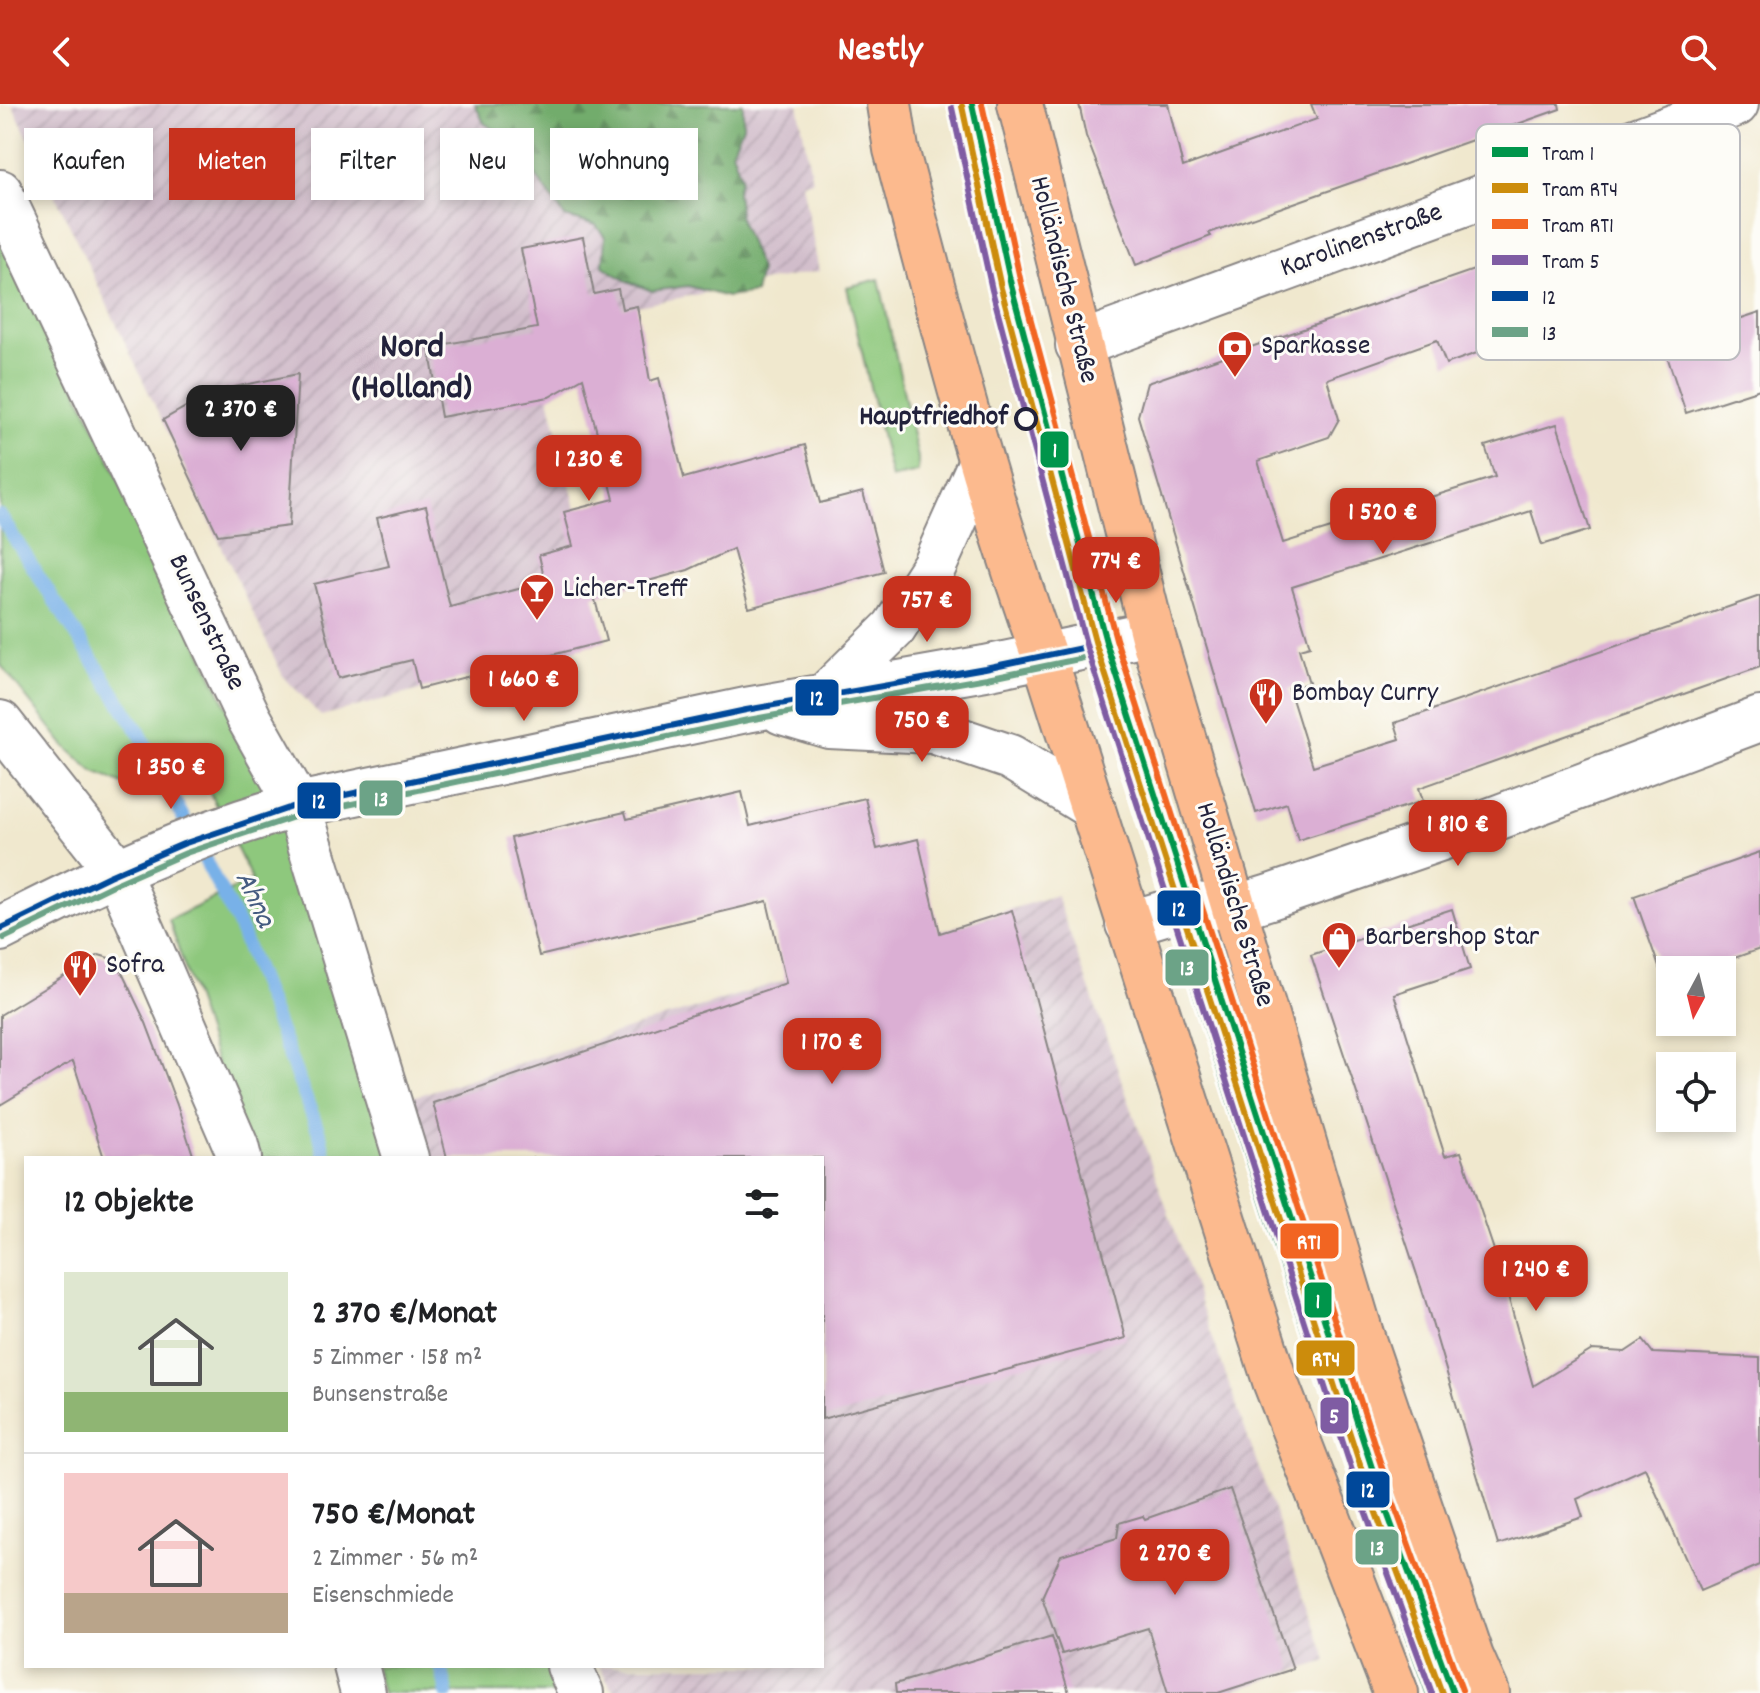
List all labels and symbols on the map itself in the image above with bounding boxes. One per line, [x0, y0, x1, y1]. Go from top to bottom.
legend [1476, 124, 1740, 360]
text: Tram 1 [1542, 140, 1594, 171]
street label: Holländische Straße [1017, 172, 1107, 388]
text: Tram RT4 [1542, 176, 1618, 207]
street label: Karolinenstraße [1275, 194, 1449, 290]
text: Tram RT1 [1542, 212, 1614, 243]
text: Tram 5 [1542, 248, 1600, 279]
text: 12 [1542, 284, 1556, 315]
text: 13 [1542, 320, 1557, 351]
district label: Nord (Holland) [352, 323, 472, 416]
place label: Sparkasse [1261, 328, 1370, 368]
bank icon: Sparkasse [1216, 329, 1254, 379]
pin: 2 370 € [167, 385, 315, 453]
place label: Hauptfriedhof [859, 399, 1009, 439]
marker: Hauptfriedhof [1015, 408, 1037, 430]
line badge: 1 [1039, 430, 1070, 469]
pin: 1 230 € [515, 435, 663, 503]
text: 1 [1053, 437, 1057, 468]
pin: 1 520 € [1309, 488, 1457, 556]
pin: 774 € [1060, 537, 1172, 605]
street label: Bunsenstraße [156, 548, 254, 698]
place label: Licher-Treff [563, 571, 689, 611]
bar icon: Licher-Treff [518, 572, 556, 622]
pin: 757 € [871, 576, 983, 644]
pin: 1 660 € [450, 655, 598, 723]
place label: Bombay Curry [1292, 675, 1439, 715]
restaurant icon: Bombay Curry [1247, 676, 1285, 726]
line badge: 12 [794, 678, 840, 717]
text: 12 [810, 685, 824, 716]
pin: 750 € [866, 696, 978, 764]
pin: 1 350 € [97, 743, 245, 811]
line badge: 13 [358, 779, 404, 817]
line badge: 12 [296, 781, 342, 820]
text: 13 [374, 786, 388, 817]
text: 12 [312, 788, 326, 819]
street label: Holländische Straße [1183, 798, 1283, 1012]
pin: 1 810 € [1384, 800, 1532, 868]
water label: Ahna [221, 865, 286, 937]
line badge: 12 [1156, 889, 1202, 927]
text: 12 [1172, 896, 1186, 927]
place label: Barbershop Star [1365, 919, 1540, 959]
shop icon: Barbershop Star [1320, 920, 1358, 970]
place label: Sofra [106, 947, 165, 987]
restaurant icon: Sofra [61, 948, 99, 998]
line badge: 13 [1164, 948, 1210, 987]
text: 13 [1180, 955, 1194, 986]
north arrow [1656, 956, 1736, 1036]
pin: 1 170 € [758, 1018, 906, 1086]
line badge: RT1 [1279, 1222, 1340, 1260]
text: RT1 [1297, 1229, 1321, 1260]
pin: 1 240 € [1462, 1245, 1610, 1313]
line badge: 1 [1303, 1281, 1333, 1319]
text: 1 [1316, 1288, 1320, 1319]
line badge: RT4 [1295, 1339, 1356, 1377]
text: RT4 [1312, 1346, 1340, 1377]
line badge: 5 [1319, 1396, 1350, 1435]
text: 5 [1329, 1403, 1339, 1434]
line badge: 12 [1345, 1470, 1391, 1509]
text: 12 [1361, 1477, 1375, 1508]
line badge: 13 [1354, 1528, 1400, 1566]
pin: 2 270 € [1101, 1529, 1249, 1597]
text: 13 [1370, 1535, 1384, 1566]

